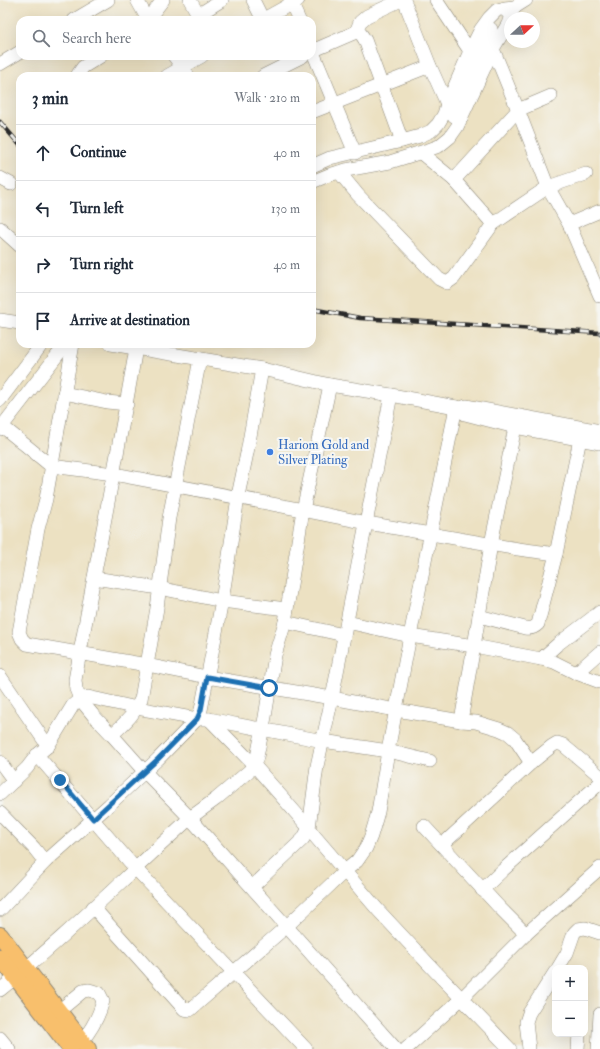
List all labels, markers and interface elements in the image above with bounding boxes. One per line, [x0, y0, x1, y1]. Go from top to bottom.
north arrow [504, 12, 540, 48]
search box [16, 16, 316, 60]
icon: search [30, 27, 52, 49]
text: Search here [62, 29, 131, 48]
text: 3 min [32, 88, 69, 109]
text: Walk · 210 m [234, 90, 300, 106]
icon: ahead [32, 142, 54, 164]
text: Continue [70, 143, 126, 162]
text: 40 m [274, 145, 300, 161]
icon: left [32, 198, 54, 220]
text: Turn left [70, 199, 124, 218]
text: 130 m [271, 201, 300, 217]
icon: right [32, 254, 54, 276]
text: Turn right [70, 255, 133, 274]
text: 40 m [274, 257, 300, 273]
icon: arrive [32, 310, 54, 332]
text: Arrive at destination [70, 311, 190, 330]
place label: Hariom Gold and Silver Plating [278, 437, 370, 468]
marker: Hariom Gold and Silver Plating [265, 447, 275, 457]
route start [260, 679, 278, 697]
route end [51, 771, 69, 789]
map controls [552, 965, 588, 1037]
button: + [552, 965, 588, 1001]
button: − [552, 1001, 588, 1037]

